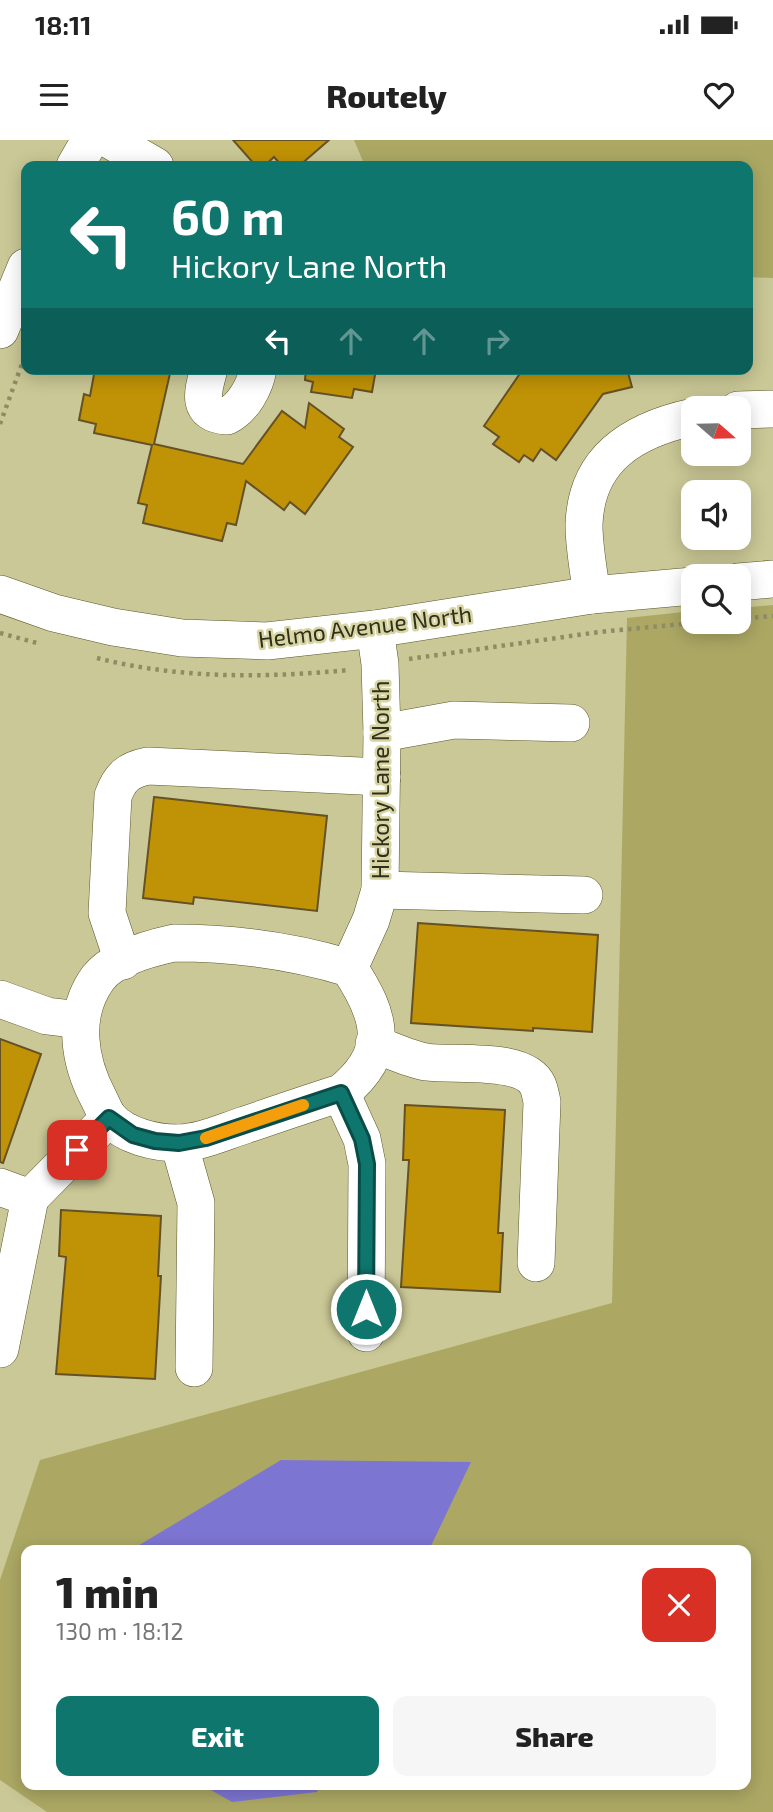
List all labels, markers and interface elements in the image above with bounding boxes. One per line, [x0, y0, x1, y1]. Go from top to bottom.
text: 18:11 [35, 9, 92, 40]
icon: menu [35, 76, 73, 114]
text: Routely [326, 76, 447, 114]
icon: heart [700, 76, 738, 114]
text: 60 m [171, 186, 285, 245]
icon: left [56, 189, 147, 280]
text: Hickory Lane North [171, 246, 447, 284]
icon: left [259, 322, 297, 360]
icon: ahead [332, 322, 370, 360]
icon: ahead [405, 322, 443, 360]
icon: right [478, 322, 516, 360]
north arrow [681, 396, 751, 466]
map controls [681, 396, 751, 634]
button: sound [681, 480, 751, 550]
button: search [681, 564, 751, 634]
street label: Helmo Avenue North [257, 599, 473, 653]
street label: Hickory Lane North [366, 681, 394, 879]
pin [47, 1120, 107, 1180]
icon: arrive [58, 1131, 96, 1169]
position arrow [329, 1272, 403, 1346]
text: 1 min [56, 1566, 159, 1616]
button: close [642, 1568, 716, 1642]
text: 130 m · 18:12 [56, 1617, 183, 1645]
button: Exit [56, 1696, 379, 1776]
button: Share [393, 1696, 716, 1776]

